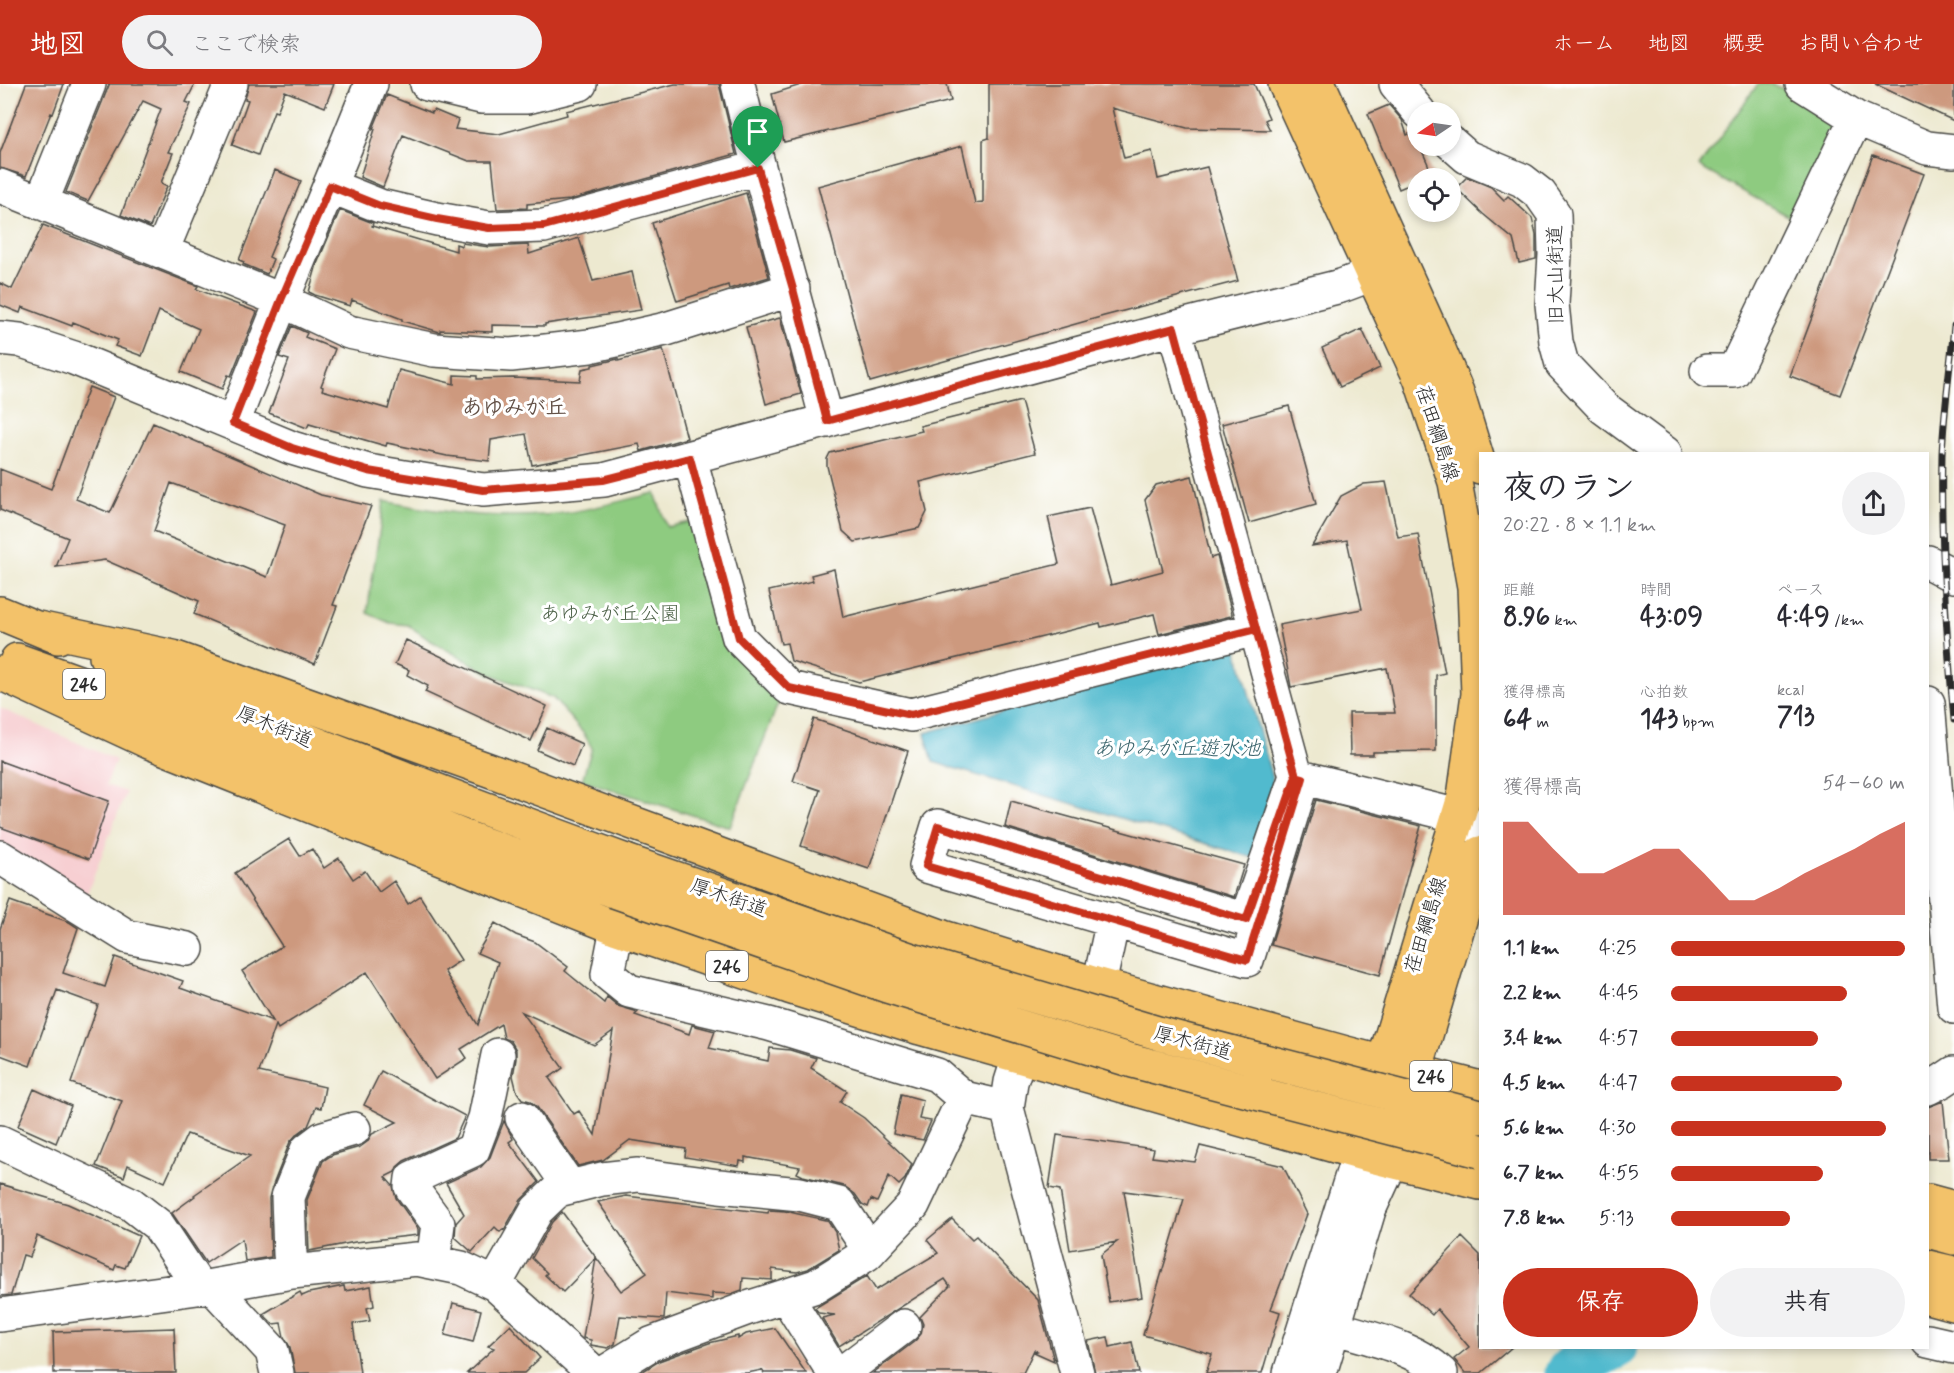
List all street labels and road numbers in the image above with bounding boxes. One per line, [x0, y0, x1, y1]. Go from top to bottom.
street label: 旧大山街道 [1542, 225, 1571, 325]
street label: 荏田綱島線 [1408, 382, 1465, 485]
road number: 246 [63, 669, 105, 699]
street label: 厚木街道 [232, 700, 317, 755]
street label: 厚木街道 [686, 873, 771, 924]
street label: 荏田綱島線 [1399, 874, 1454, 977]
road number: 246 [706, 951, 748, 981]
street label: 厚木街道 [1150, 1020, 1235, 1067]
road number: 246 [1410, 1061, 1452, 1091]

